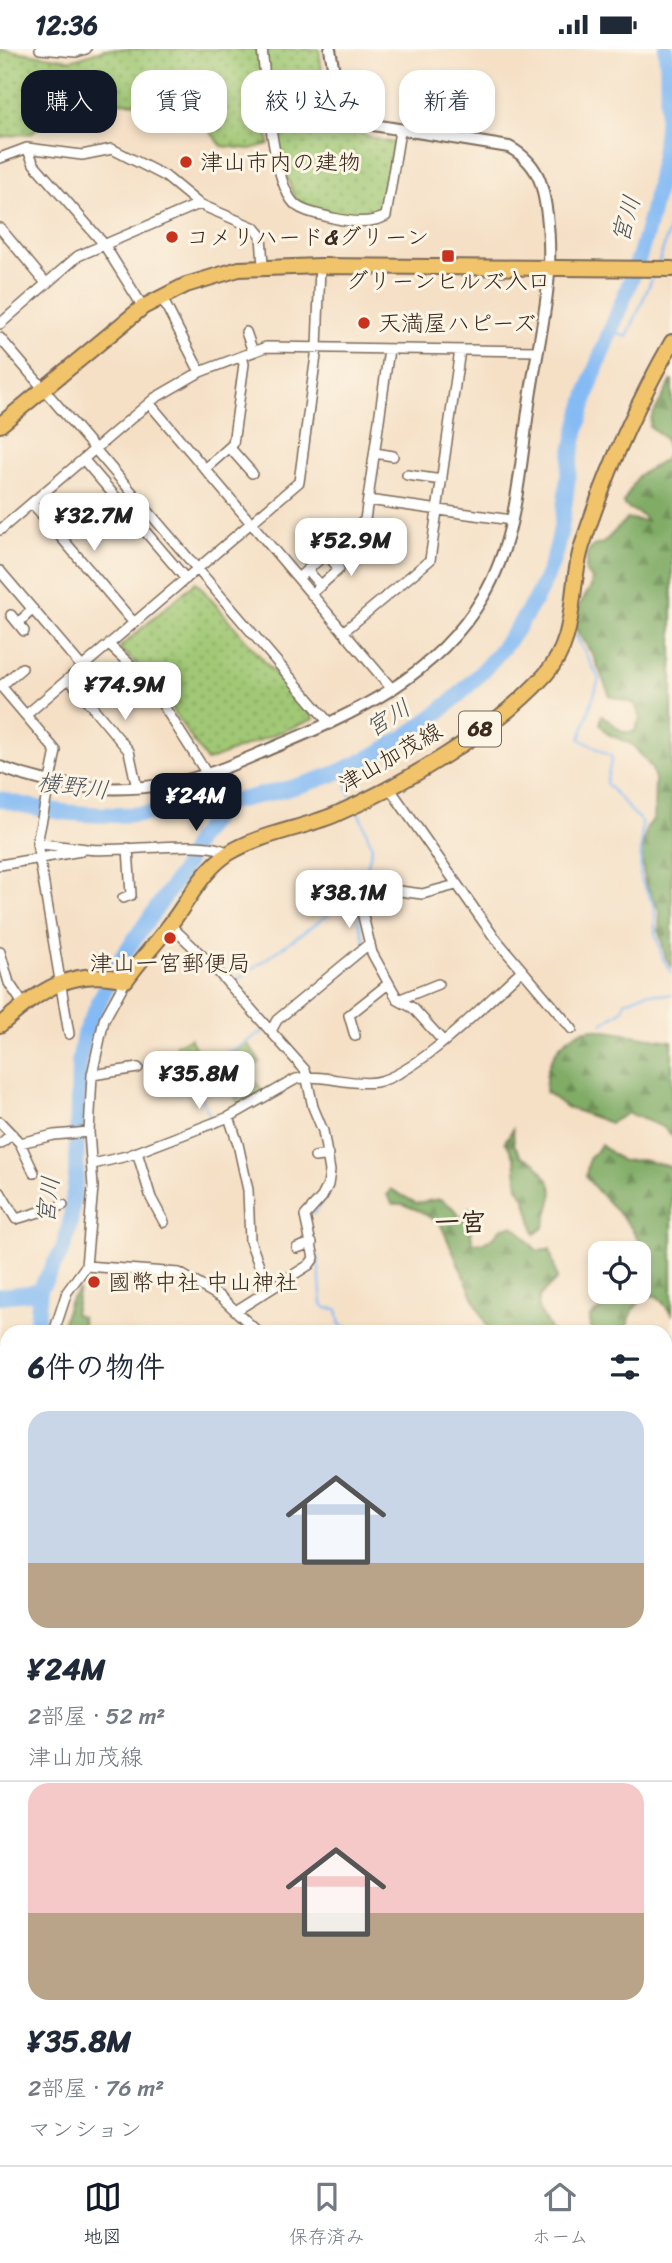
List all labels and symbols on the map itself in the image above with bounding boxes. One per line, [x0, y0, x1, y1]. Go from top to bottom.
place label: 津山市内の建物 [200, 142, 361, 183]
marker: 津山市内の建物 [178, 154, 194, 170]
water label: 宮川 [599, 190, 653, 248]
place label: コメリハード&グリーン [186, 217, 429, 258]
marker: コメリハード&グリーン [164, 229, 180, 245]
marker: グリーンヒルズ入口 [440, 248, 456, 264]
place label: グリーンヒルズ入口 [345, 261, 551, 302]
place label: 天満屋ハピーズ [378, 303, 536, 344]
marker: 天満屋ハピーズ [356, 315, 372, 331]
pin: ¥32.7M [37, 493, 151, 553]
pin: ¥52.9M [294, 519, 408, 578]
pin: ¥74.9M [68, 663, 182, 722]
water label: 宮川 [357, 687, 419, 749]
street label: 津山加茂線 [330, 711, 450, 804]
road number: 68 [459, 711, 501, 747]
water label: 横野川 [35, 761, 111, 811]
pin: ¥24M [155, 773, 237, 833]
pin: ¥38.1M [292, 871, 406, 930]
marker: 津山一宮郵便局 [162, 930, 178, 946]
place label: 津山一宮郵便局 [90, 943, 251, 984]
pin: ¥35.8M [142, 1051, 256, 1111]
water label: 宮川 [24, 1174, 72, 1226]
district label: 一宮 [434, 1199, 486, 1245]
place label: 國幣中社 中山神社 [108, 1262, 298, 1303]
marker: 國幣中社 中山神社 [86, 1274, 102, 1290]

